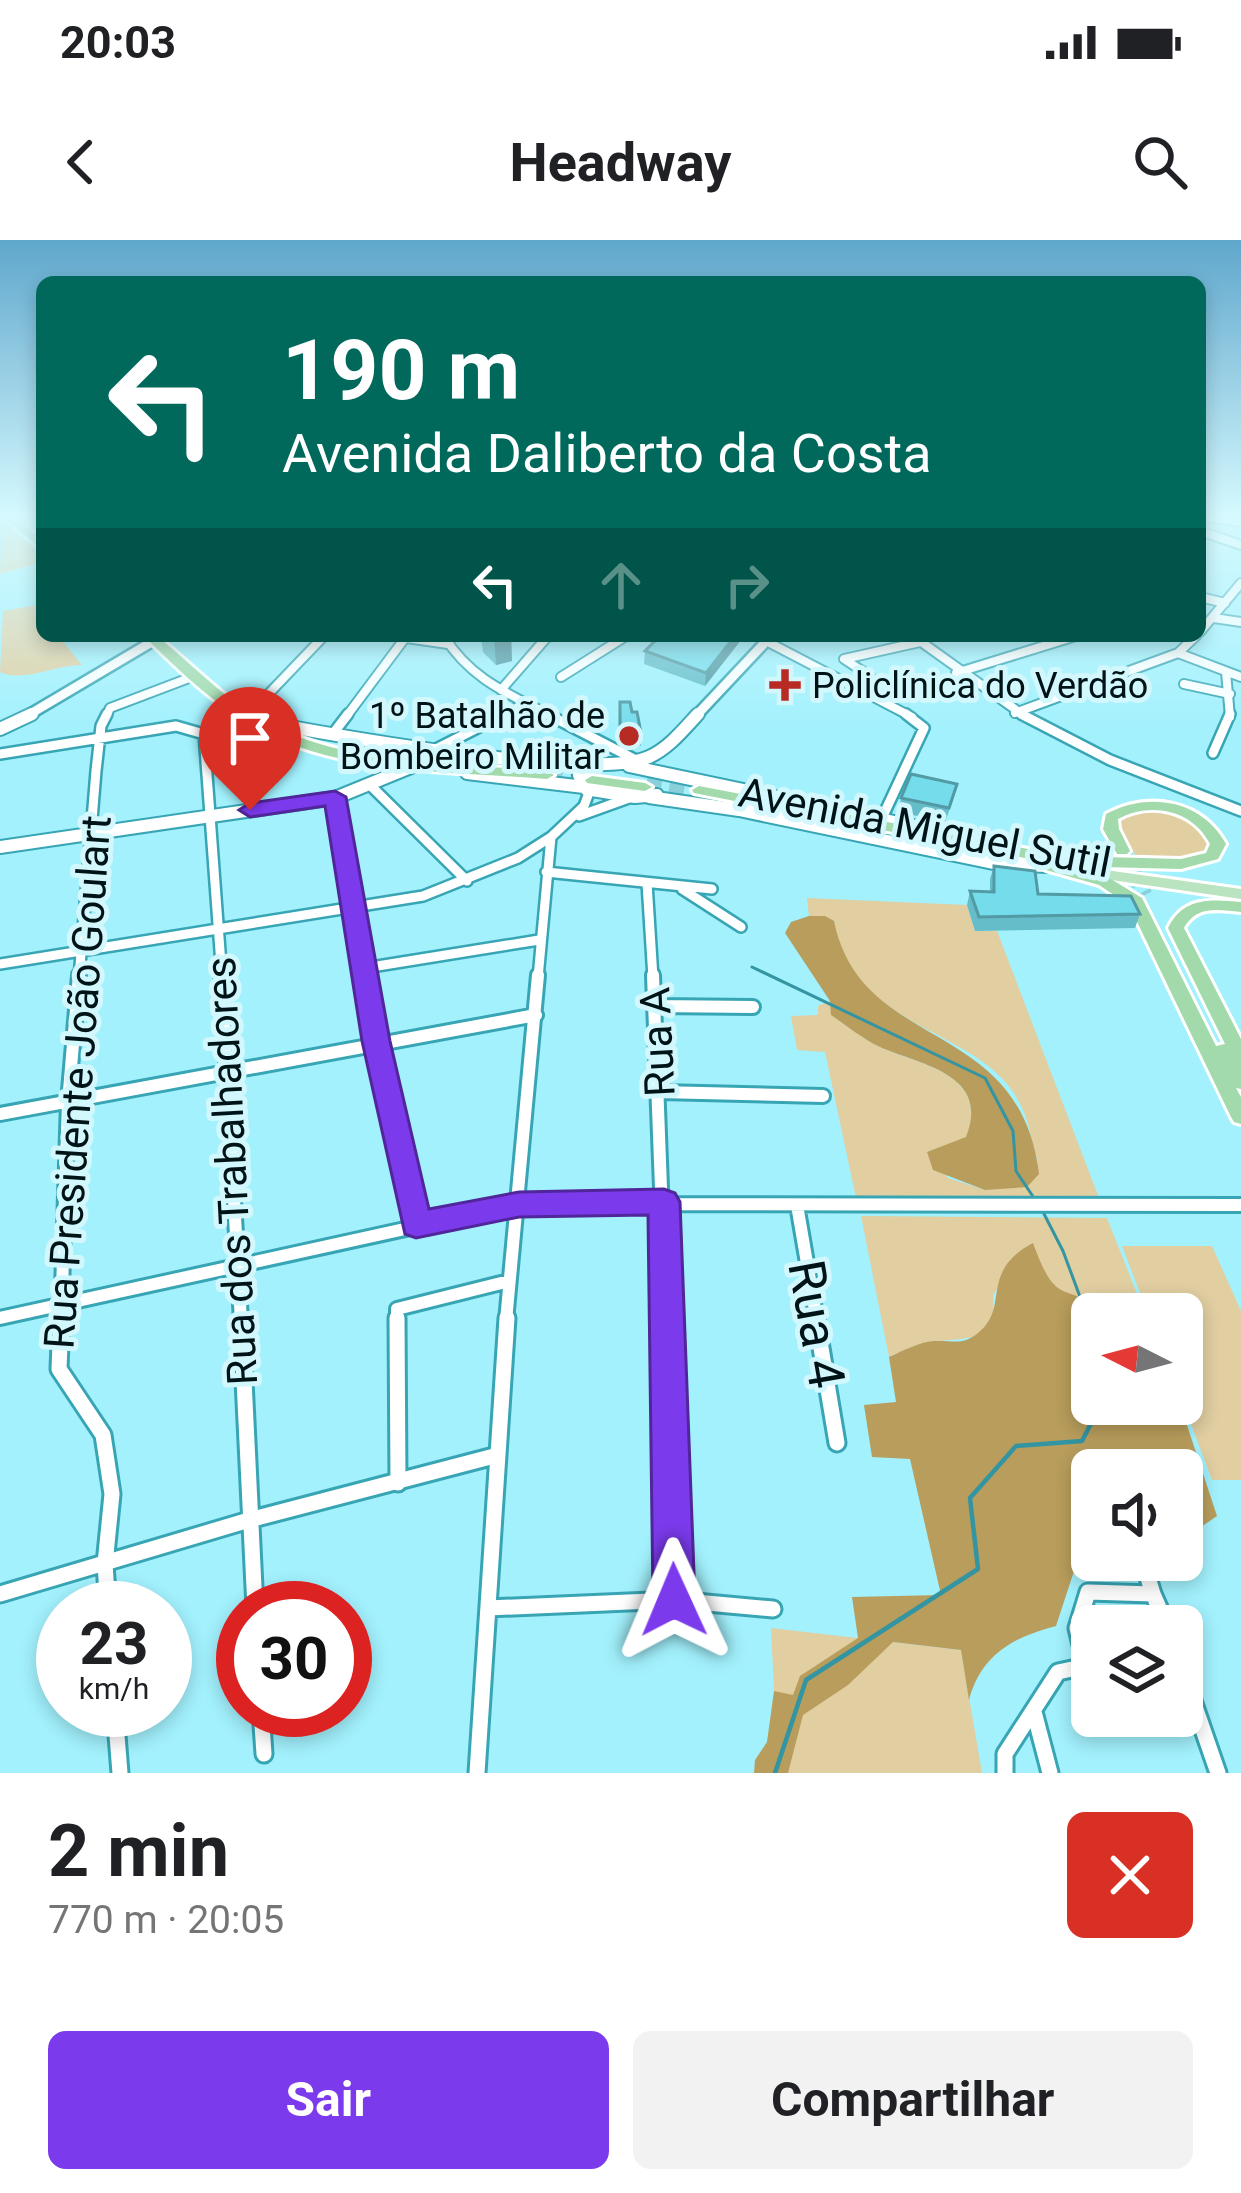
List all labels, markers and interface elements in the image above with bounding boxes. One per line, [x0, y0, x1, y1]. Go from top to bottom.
text: 20:03 [60, 16, 176, 69]
icon: back [48, 129, 114, 195]
icon: search [1127, 129, 1193, 195]
text: Headway [510, 131, 731, 194]
text: 190 m [282, 321, 520, 420]
icon: left [84, 324, 240, 480]
text: Avenida Daliberto da Costa [282, 422, 932, 485]
icon: left [462, 552, 528, 618]
icon: ahead [588, 552, 654, 618]
icon: right [714, 552, 780, 618]
place label: Policlínica do Verdão [812, 665, 1148, 707]
marker: Policlínica do Verdão [769, 669, 801, 701]
pin [199, 687, 301, 810]
place label: 1º Batalhão de Bombeiro Militar [340, 695, 605, 778]
icon: arrive [217, 705, 283, 771]
marker: 1º Batalhão de Bombeiro Militar [616, 723, 642, 749]
street label: Avenida Miguel Sutil [735, 767, 1115, 888]
street label: Rua Presidente João Goulart [34, 814, 121, 1350]
street label: Rua dos Trabalhadores [196, 955, 267, 1386]
street label: Rua A [630, 986, 685, 1098]
street label: Rua 4 [776, 1256, 857, 1393]
north arrow [1071, 1293, 1203, 1425]
map controls [1071, 1293, 1203, 1737]
button: sound [1071, 1449, 1203, 1581]
position arrow [611, 1537, 737, 1663]
speed limit sign: 30 [216, 1581, 372, 1737]
button: layers [1071, 1605, 1203, 1737]
text: 23 [80, 1608, 148, 1679]
text: km/h [79, 1671, 149, 1706]
text: 2 min [48, 1809, 229, 1894]
button: close [1067, 1812, 1193, 1938]
text: 770 m · 20:05 [48, 1897, 284, 1943]
button: Sair [48, 2031, 609, 2169]
button: Compartilhar [633, 2031, 1193, 2169]

